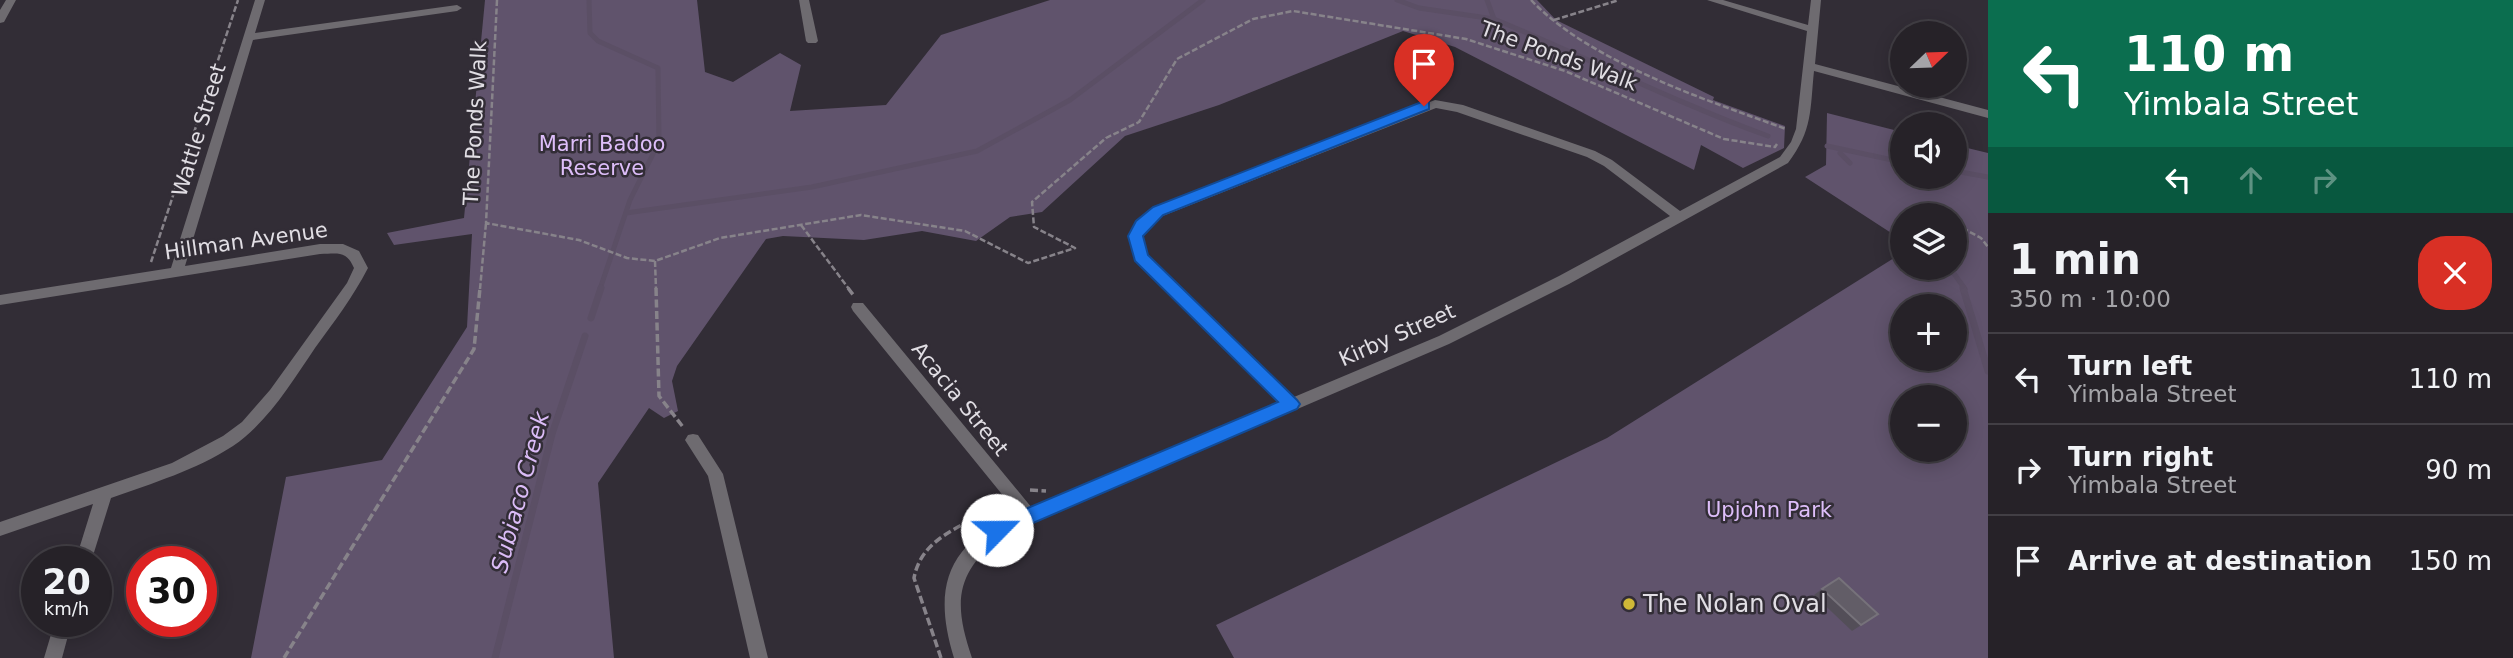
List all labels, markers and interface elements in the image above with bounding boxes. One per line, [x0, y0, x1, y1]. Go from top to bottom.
street label: The Ponds Walk [1476, 16, 1641, 96]
north arrow [1890, 21, 1967, 98]
map controls [1890, 21, 1967, 462]
text: 110 m [2124, 26, 2294, 83]
icon: left [2009, 28, 2100, 119]
pin [1394, 34, 1454, 106]
street label: The Ponds Walk [459, 39, 491, 207]
icon: arrive [1405, 45, 1443, 83]
street label: Wattle Street [167, 61, 231, 199]
text: Yimbala Street [2124, 85, 2358, 123]
button: sound [1890, 112, 1967, 189]
park label: Marri Badoo Reserve [539, 132, 665, 180]
icon: left [2159, 161, 2197, 199]
icon: ahead [2232, 161, 2270, 199]
icon: right [2305, 161, 2343, 199]
button: layers [1890, 203, 1967, 280]
street label: Hillman Avenue [163, 218, 329, 264]
text: 1 min [2009, 235, 2141, 284]
button: close [2418, 236, 2492, 310]
text: 350 m · 10:00 [2009, 286, 2171, 312]
button: + [1890, 294, 1967, 371]
street label: Kirby Street [1335, 299, 1459, 371]
street label: Acacia Street [907, 337, 1013, 461]
text: Turn left [2068, 351, 2192, 381]
icon: left [2009, 360, 2047, 398]
text: 110 m [2409, 364, 2492, 394]
text: Yimbala Street [2068, 381, 2236, 407]
button: − [1890, 385, 1967, 462]
water label: Subiaco Creek [486, 407, 554, 575]
text: Turn right [2068, 442, 2213, 472]
icon: right [2009, 451, 2047, 489]
text: 90 m [2425, 455, 2492, 485]
text: Yimbala Street [2068, 472, 2236, 498]
position arrow [960, 493, 1034, 567]
park label: Upjohn Park [1706, 498, 1833, 522]
icon: arrive [2009, 542, 2047, 580]
speed limit sign: 30 [126, 546, 217, 637]
text: Arrive at destination [2068, 546, 2372, 576]
text: 150 m [2409, 546, 2492, 576]
text: 20 [42, 562, 91, 602]
place label: The Nolan Oval [1642, 590, 1827, 618]
marker: The Nolan Oval [1621, 596, 1637, 612]
text: km/h [44, 598, 89, 619]

